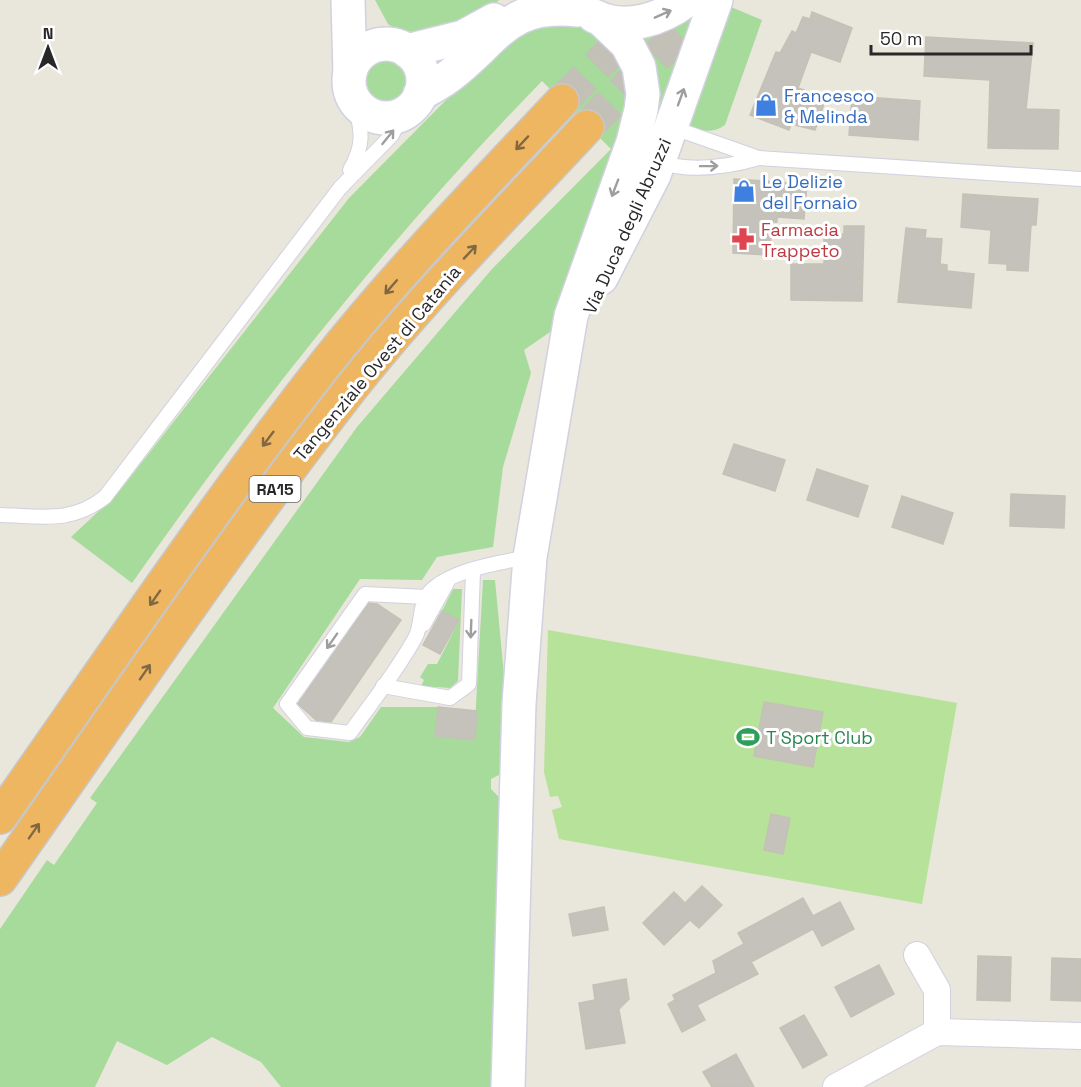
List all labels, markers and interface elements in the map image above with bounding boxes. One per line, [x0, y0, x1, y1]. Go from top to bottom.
one-way arrow [654, 8, 672, 20]
north arrow [18, 18, 78, 78]
scale bar [871, 18, 1032, 56]
text: N [43, 23, 53, 44]
text: 50 m [880, 27, 922, 50]
place label: Francesco & Melinda [784, 84, 874, 128]
one-way arrow [677, 88, 688, 107]
shop icon: Francesco & Melinda [753, 92, 779, 118]
one-way arrow [382, 130, 395, 146]
street label: Via Duca degli Abruzzi [578, 134, 676, 318]
one-way arrow [515, 136, 529, 151]
one-way arrow [699, 160, 719, 172]
place label: Le Delizie del Fornaio [762, 170, 858, 214]
one-way arrow [609, 178, 620, 197]
shop icon: Le Delizie del Fornaio [731, 178, 757, 204]
place label: Farmacia Trappeto [761, 218, 840, 262]
pharmacy icon: Farmacia Trappeto [730, 226, 756, 252]
one-way arrow [463, 245, 477, 260]
street label: Tangenziale Ovest di Catania [288, 261, 466, 465]
one-way arrow [384, 279, 397, 295]
one-way arrow [262, 431, 275, 447]
road number: RA15 [250, 476, 300, 502]
one-way arrow [149, 589, 161, 605]
one-way arrow [465, 619, 476, 639]
one-way arrow [325, 633, 338, 649]
one-way arrow [139, 664, 151, 680]
sports icon: T Sport Club [735, 724, 761, 750]
place label: T Sport Club [766, 726, 873, 749]
one-way arrow [28, 824, 40, 840]

